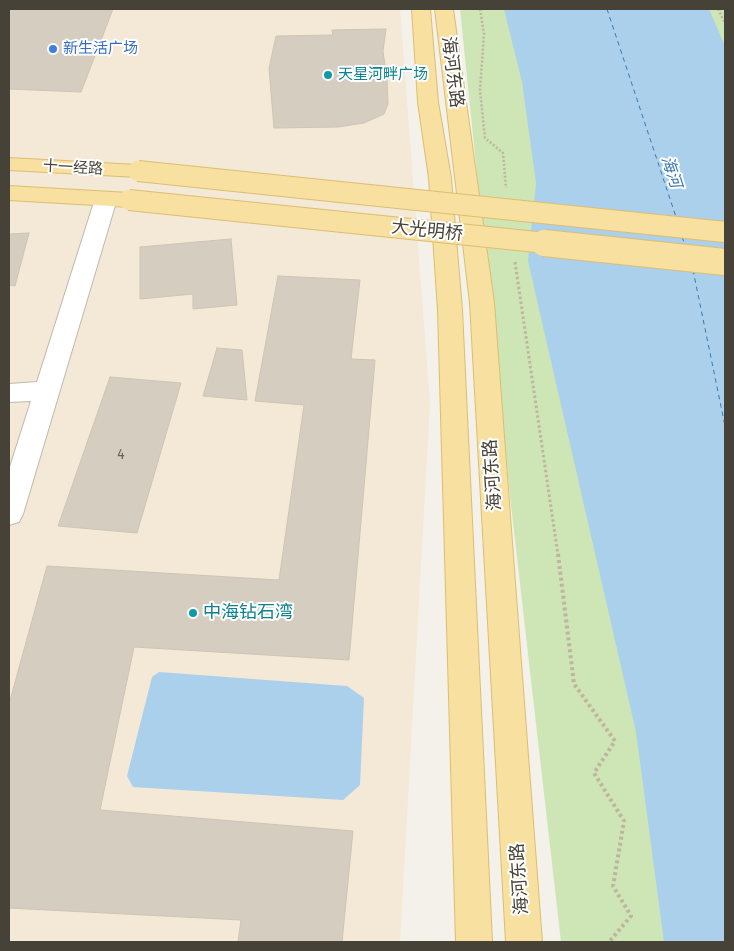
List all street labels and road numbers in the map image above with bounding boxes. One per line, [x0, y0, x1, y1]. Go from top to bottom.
street label: 海河东路 [437, 35, 467, 109]
street label: 十一经路 [43, 157, 103, 179]
street label: 大光明桥 [390, 216, 464, 246]
street label: 海河东路 [480, 438, 506, 512]
street label: 海河东路 [507, 842, 533, 916]

